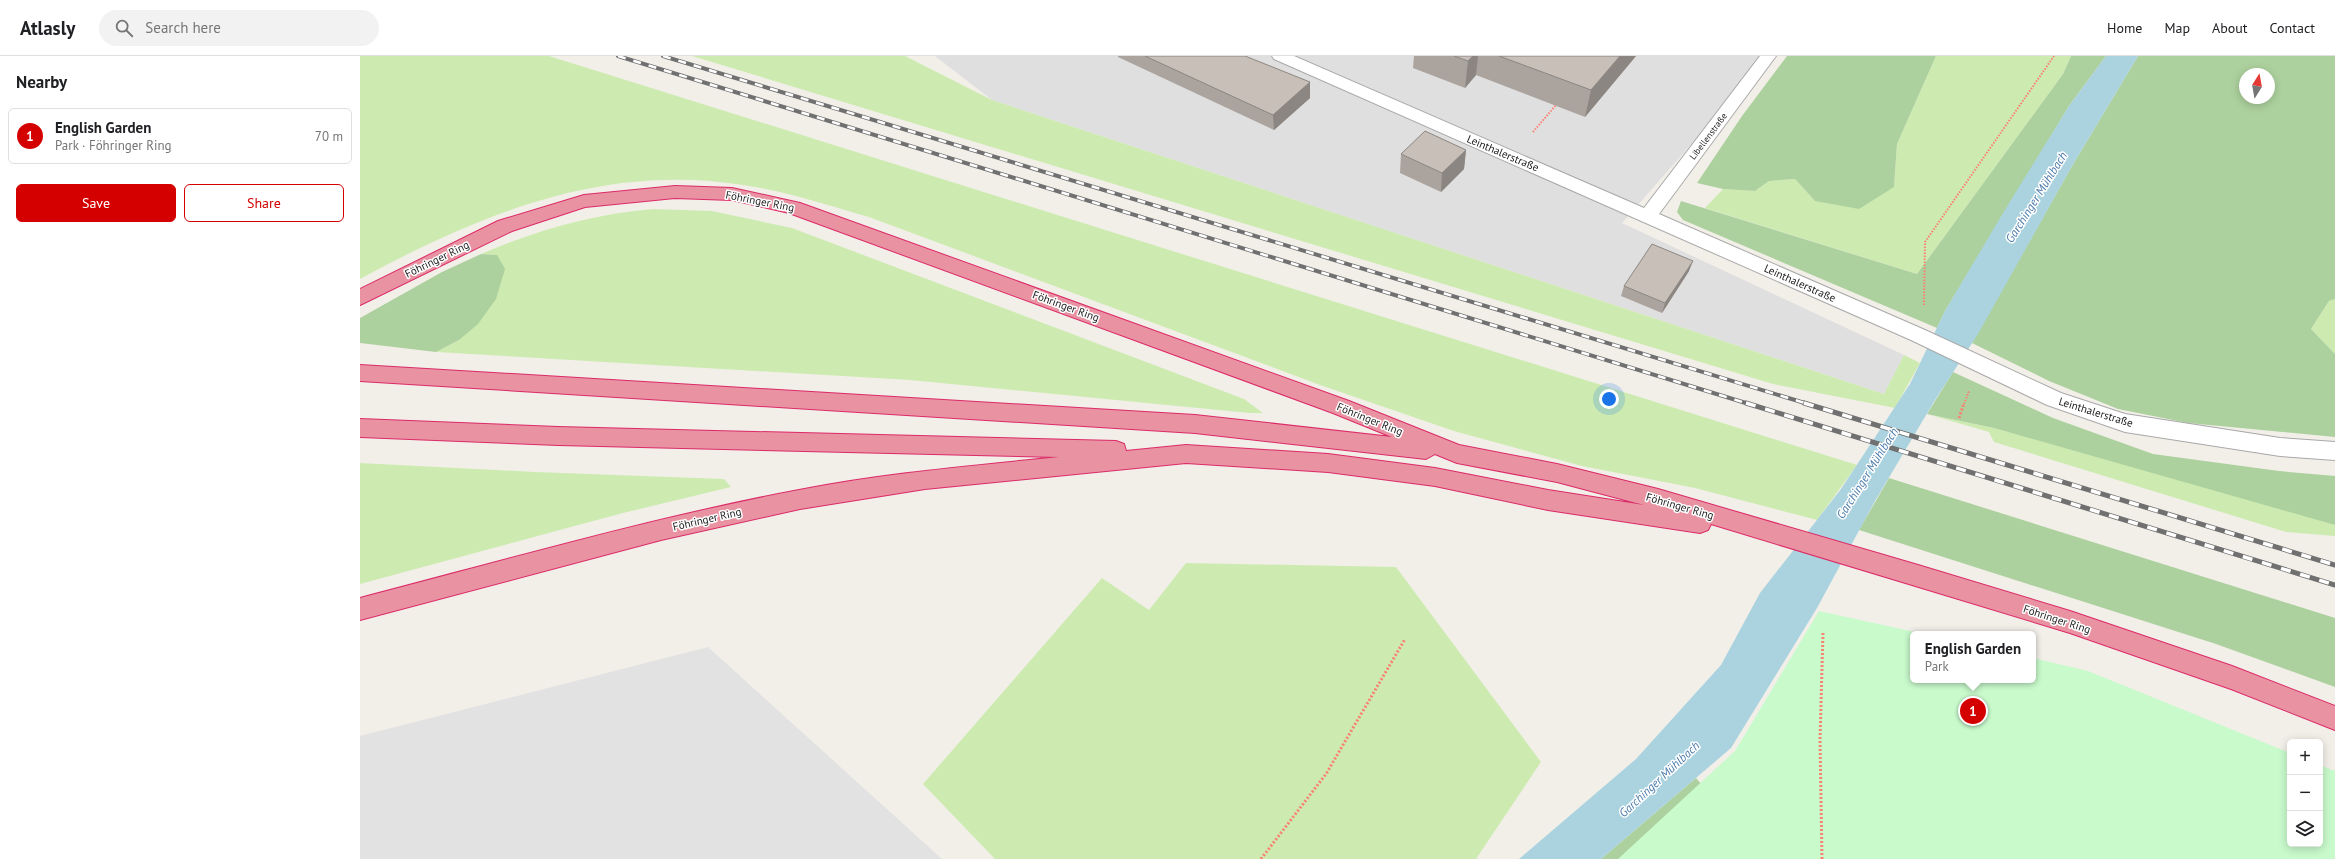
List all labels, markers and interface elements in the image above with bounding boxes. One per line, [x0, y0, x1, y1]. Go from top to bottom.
search box [99, 10, 379, 46]
text: Atlasly [20, 16, 75, 40]
icon: search [113, 17, 135, 39]
text: Search here [145, 18, 221, 37]
text: Home [2107, 19, 2142, 37]
text: Map [2164, 19, 2190, 37]
text: About [2212, 19, 2248, 37]
text: Contact [2270, 19, 2315, 37]
north arrow [2239, 68, 2275, 104]
text: Nearby [16, 71, 67, 93]
street label: Libellenstraße [1687, 110, 1729, 161]
text: English Garden [55, 118, 151, 137]
text: 1 [26, 128, 34, 145]
text: 70 m [315, 128, 343, 145]
street label: Leinthalerstraße [1465, 132, 1542, 175]
text: Park · Föhringer Ring [55, 137, 172, 154]
water label: Garchinger Mühlbach [2002, 149, 2070, 245]
button: Save [16, 184, 176, 222]
button: Share [184, 184, 344, 222]
street label: Föhringer Ring [724, 187, 796, 215]
street label: Föhringer Ring [403, 237, 472, 281]
street label: Leinthalerstraße [1762, 261, 1838, 305]
street label: Föhringer Ring [1031, 287, 1101, 325]
your location [1599, 389, 1619, 409]
street label: Leinthalerstraße [2057, 394, 2135, 430]
street label: Föhringer Ring [1335, 399, 1405, 439]
water label: Garchinger Mühlbach [1833, 425, 1901, 521]
street label: Föhringer Ring [1644, 490, 1716, 522]
street label: Föhringer Ring [671, 504, 743, 534]
street label: Föhringer Ring [2022, 602, 2092, 636]
popup [1910, 631, 2036, 683]
text: English Garden [1925, 639, 2021, 658]
text: Park [1925, 658, 1949, 675]
pin: 1 [1960, 696, 1986, 726]
water label: Garchinger Mühlbach [1616, 738, 1702, 820]
map controls [2287, 739, 2323, 847]
button: + [2287, 739, 2323, 775]
button: − [2287, 775, 2323, 811]
button: layers [2287, 811, 2323, 847]

